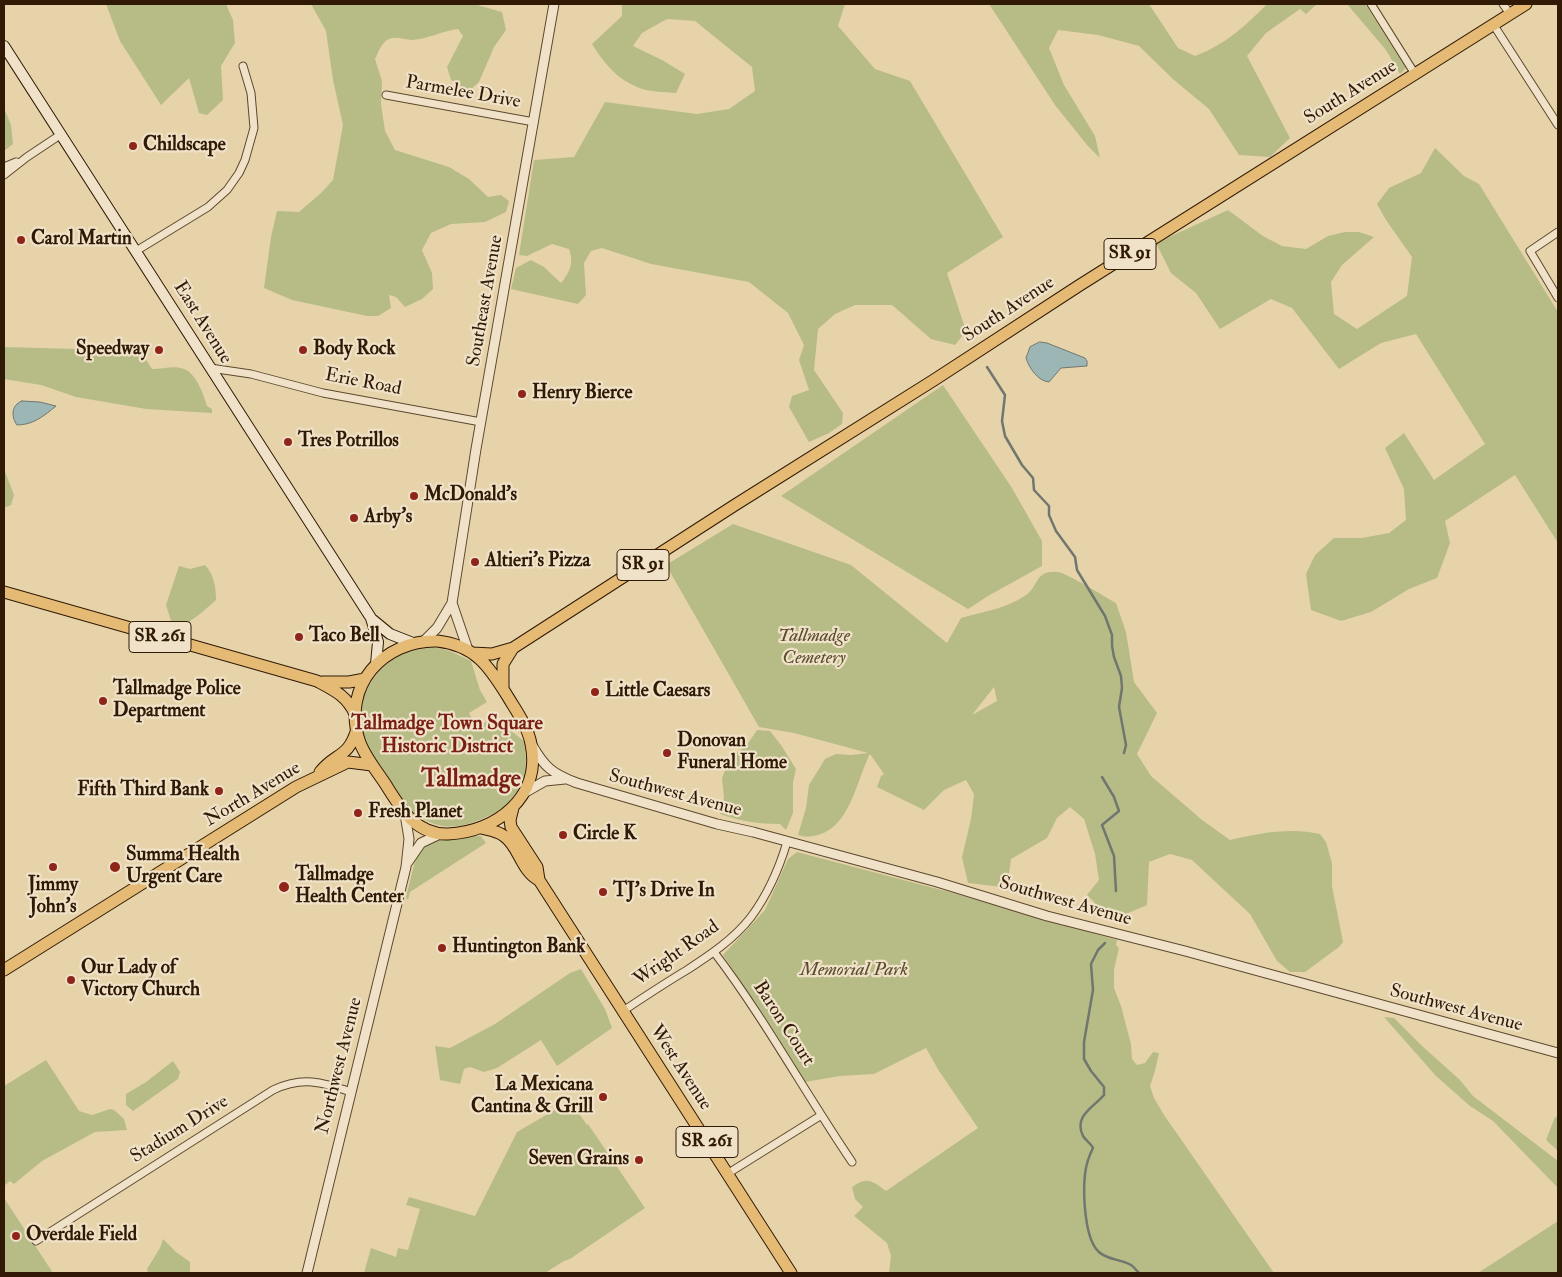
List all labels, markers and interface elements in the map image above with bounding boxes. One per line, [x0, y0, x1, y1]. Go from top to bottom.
street label: South Avenue [1301, 56, 1401, 130]
street label: Parmelee Drive [404, 72, 522, 114]
place label: Childscape [143, 135, 226, 157]
marker: Childscape [127, 140, 139, 152]
place label: Carol Martin [31, 229, 132, 251]
marker: Carol Martin [15, 234, 27, 246]
street label: Southeast Avenue [463, 234, 509, 368]
road number: SR 91 [1104, 238, 1156, 270]
street label: South Avenue [959, 272, 1059, 348]
street label: East Avenue [168, 277, 236, 369]
place label: Speedway [76, 339, 149, 361]
place label: Body Rock [313, 339, 396, 361]
marker: Speedway [153, 344, 165, 356]
marker: Body Rock [297, 344, 309, 356]
street label: Erie Road [323, 364, 403, 402]
place label: Henry Bierce [532, 383, 632, 405]
marker: Henry Bierce [516, 388, 528, 400]
place label: Tres Potrillos [298, 431, 399, 453]
marker: Tres Potrillos [282, 436, 294, 448]
place label: McDonald's [424, 485, 517, 507]
marker: McDonald's [408, 490, 420, 502]
place label: Arby's [364, 507, 412, 529]
marker: Arby's [348, 512, 360, 524]
road number: SR 91 [617, 550, 669, 580]
place label: Altieri's Pizza [485, 551, 590, 573]
marker: Altieri's Pizza [469, 556, 481, 568]
road number: SR 261 [129, 622, 191, 652]
place label: Taco Bell [309, 626, 380, 648]
park label: Tallmadge Cemetery [778, 626, 850, 670]
marker: Taco Bell [293, 631, 305, 643]
place label: Tallmadge Police Department [113, 679, 241, 723]
place label: Little Caesars [605, 681, 710, 703]
marker: Little Caesars [589, 686, 601, 698]
marker: Tallmadge Police Department [97, 695, 109, 707]
district label: Tallmadge Town Square Historic District [351, 713, 543, 760]
place label: Donovan Funeral Home [677, 731, 787, 775]
marker: Donovan Funeral Home [661, 747, 673, 759]
street label: North Avenue [201, 757, 305, 833]
street label: Southwest Avenue [606, 765, 744, 823]
district label: Tallmadge [421, 767, 521, 795]
place label: Fifth Third Bank [77, 780, 209, 802]
marker: Fifth Third Bank [213, 785, 225, 797]
place label: Fresh Planet [368, 802, 463, 824]
marker: Fresh Planet [352, 807, 364, 819]
place label: Circle K [573, 824, 637, 846]
marker: Circle K [557, 829, 569, 841]
place label: Summa Health Urgent Care [126, 845, 240, 889]
marker: Summa Health Urgent Care [108, 860, 122, 874]
marker: Jimmy John's [47, 861, 59, 873]
place label: Tallmadge Health Center [295, 865, 404, 909]
street label: Southwest Avenue [996, 872, 1134, 932]
place label: Jimmy John's [28, 875, 78, 919]
marker: Tallmadge Health Center [277, 880, 291, 894]
place label: TJ's Drive In [613, 881, 715, 903]
marker: TJ's Drive In [597, 886, 609, 898]
street label: Wright Road [630, 916, 724, 992]
place label: Huntington Bank [452, 937, 585, 959]
marker: Huntington Bank [436, 942, 448, 954]
place label: Our Lady of Victory Church [81, 958, 200, 1002]
park label: Memorial Park [800, 960, 908, 982]
marker: Our Lady of Victory Church [65, 974, 77, 986]
street label: Baron Court [747, 977, 819, 1071]
street label: Southwest Avenue [1387, 980, 1525, 1038]
street label: Northwest Avenue [312, 995, 368, 1137]
street label: West Avenue [644, 1021, 716, 1115]
place label: La Mexicana Cantina & Grill [471, 1075, 593, 1119]
street label: Stadium Drive [127, 1091, 233, 1169]
marker: La Mexicana Cantina & Grill [597, 1091, 609, 1103]
road number: SR 261 [676, 1126, 738, 1158]
place label: Seven Grains [529, 1149, 629, 1171]
marker: Seven Grains [633, 1154, 645, 1166]
place label: Overdale Field [26, 1225, 137, 1247]
marker: Overdale Field [10, 1230, 22, 1242]

